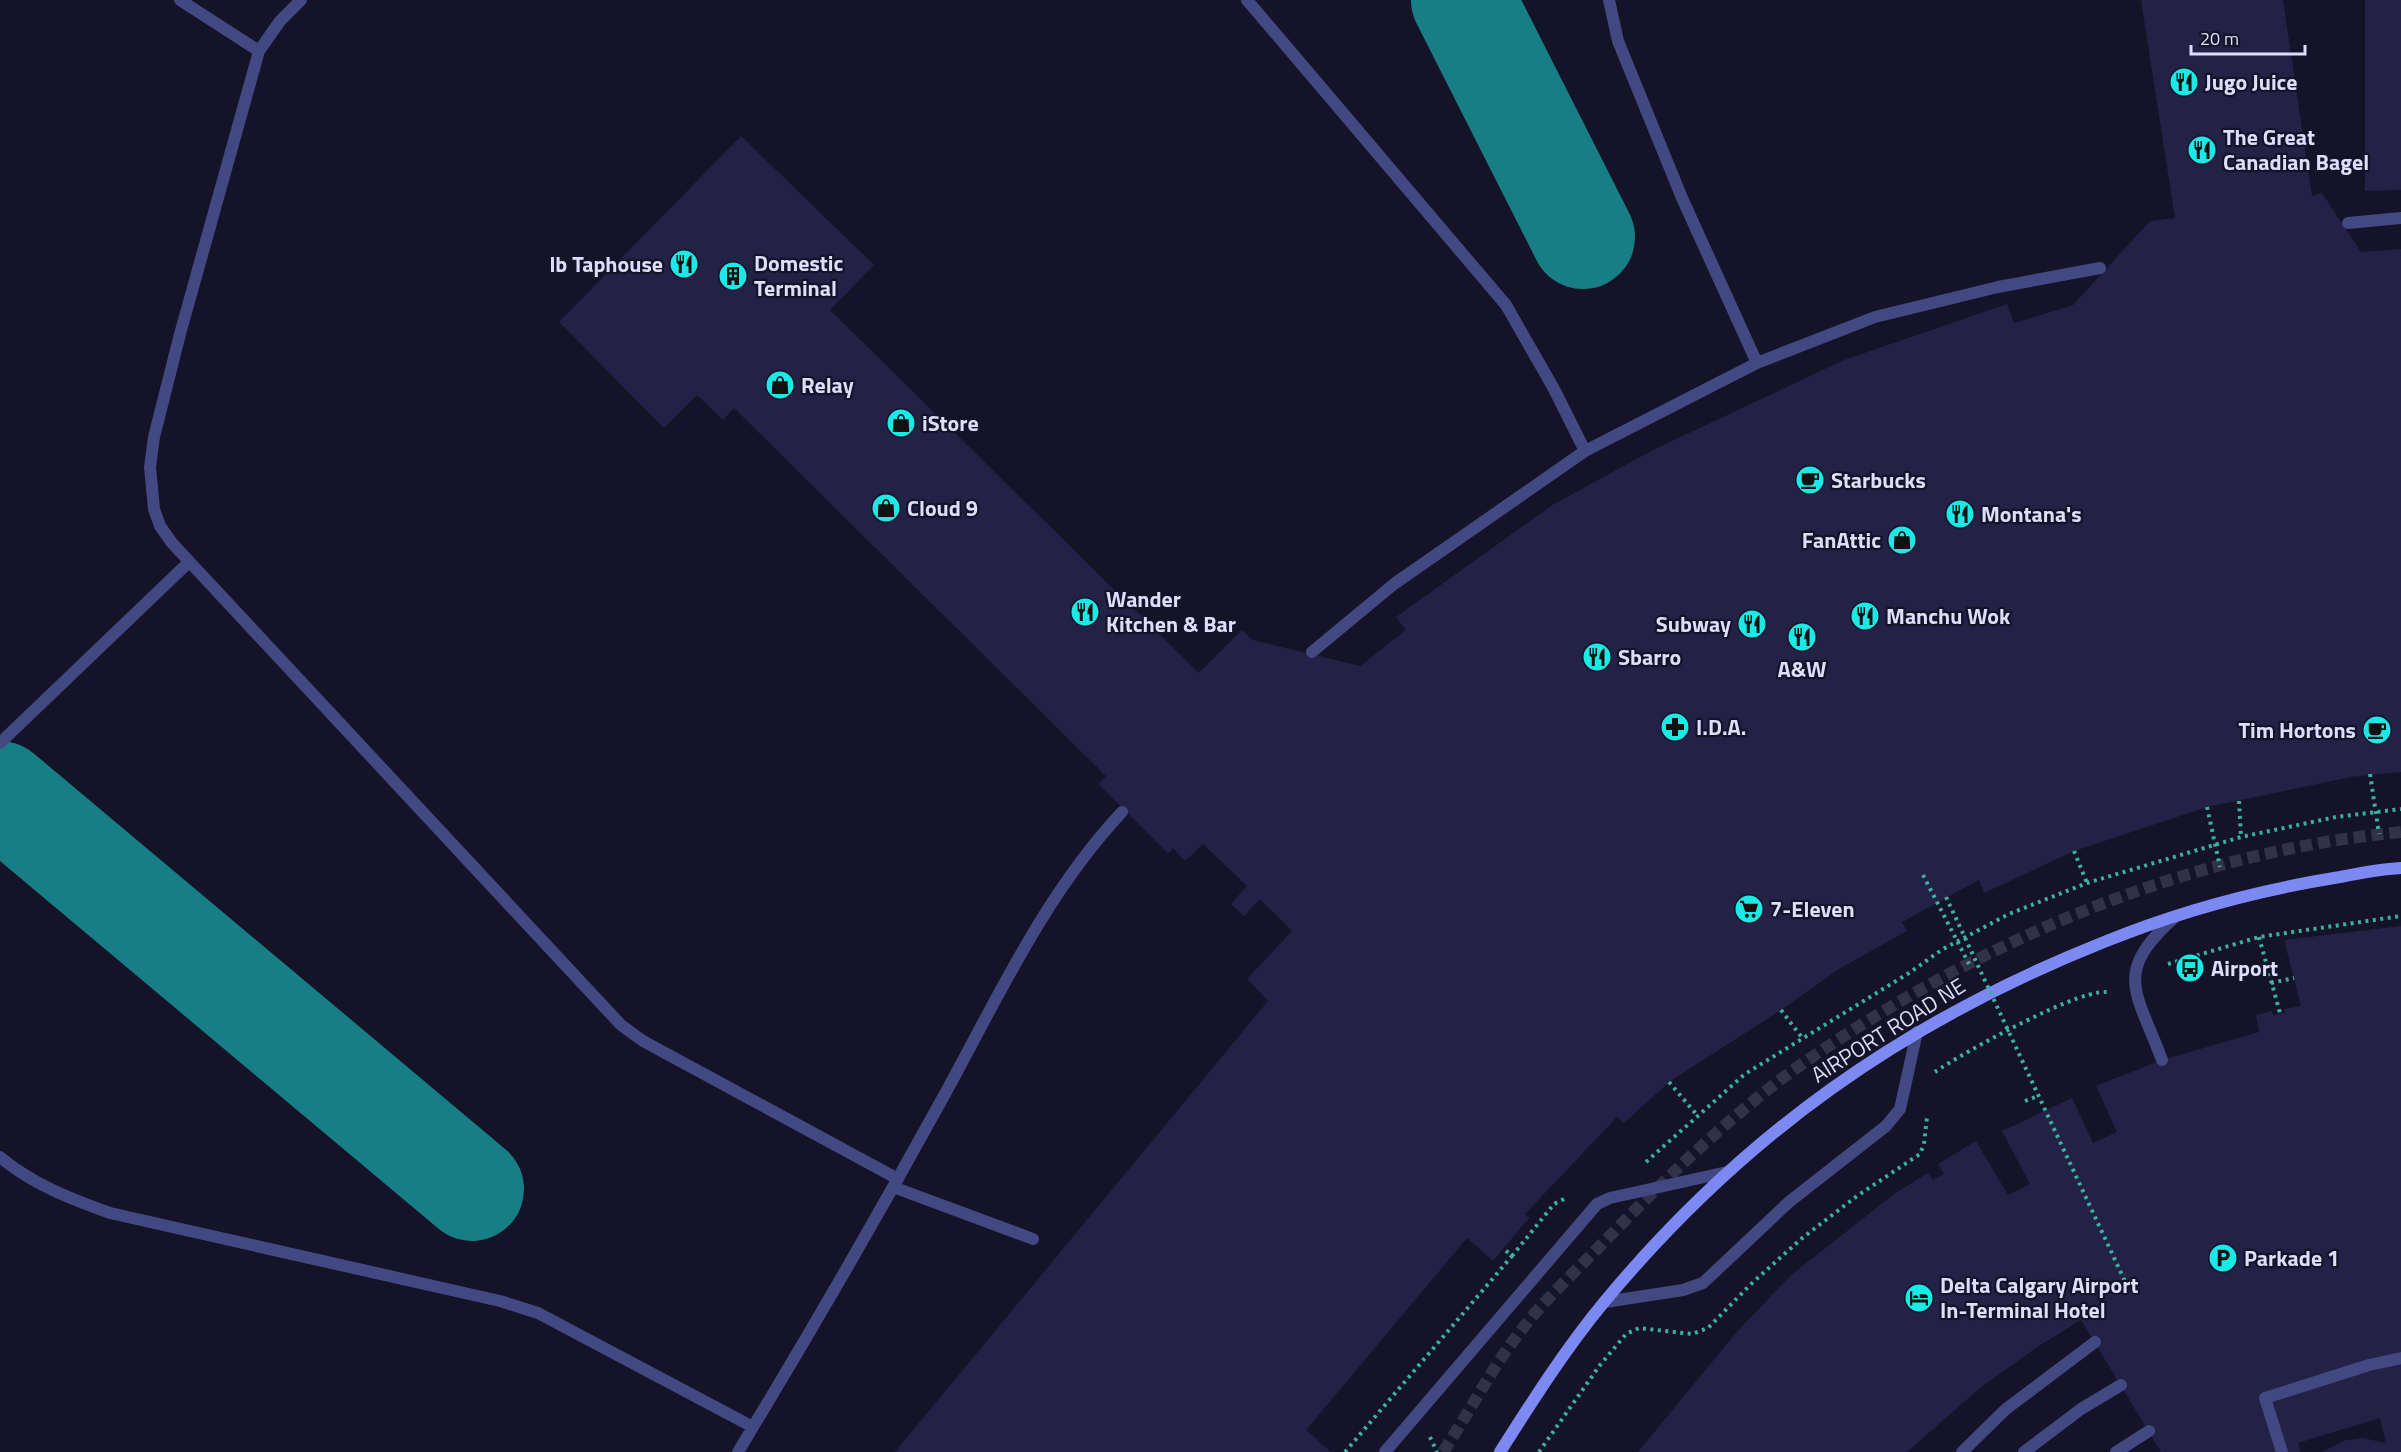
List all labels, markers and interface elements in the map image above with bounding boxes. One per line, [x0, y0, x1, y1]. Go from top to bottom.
scale bar [2191, 18, 2305, 56]
text: 20 m [2200, 25, 2239, 52]
place label: Jugo Juice [2205, 65, 2298, 99]
restaurant icon: Jugo Juice [2168, 66, 2200, 98]
place label: The Great Canadian Bagel [2223, 120, 2369, 179]
restaurant icon: The Great Canadian Bagel [2186, 134, 2218, 166]
place label: Domestic Terminal [754, 246, 843, 305]
place label: lb Taphouse [549, 247, 663, 281]
restaurant icon: lb Taphouse [668, 248, 700, 280]
building icon: Domestic Terminal [717, 260, 749, 292]
place label: Relay [801, 368, 854, 402]
shop icon: Relay [764, 369, 796, 401]
place label: iStore [922, 406, 979, 440]
shop icon: iStore [885, 407, 917, 439]
place label: Starbucks [1831, 463, 1926, 497]
cafe icon: Starbucks [1794, 464, 1826, 496]
place label: Cloud 9 [907, 491, 978, 525]
shop icon: Cloud 9 [870, 492, 902, 524]
place label: Montana's [1981, 497, 2082, 531]
restaurant icon: Montana's [1944, 498, 1976, 530]
place label: FanAttic [1802, 523, 1881, 557]
shop icon: FanAttic [1886, 524, 1918, 556]
place label: Wander Kitchen & Bar [1106, 582, 1236, 641]
restaurant icon: Wander Kitchen & Bar [1069, 596, 1101, 628]
place label: Manchu Wok [1886, 599, 2011, 633]
restaurant icon: Manchu Wok [1849, 600, 1881, 632]
place label: Subway [1656, 607, 1731, 641]
restaurant icon: Subway [1736, 608, 1768, 640]
restaurant icon: A&W [1786, 621, 1818, 653]
place label: Sbarro [1618, 640, 1681, 674]
restaurant icon: Sbarro [1581, 641, 1613, 673]
place label: A&W [1778, 652, 1827, 686]
place label: I.D.A. [1696, 710, 1746, 744]
pharmacy icon: I.D.A. [1659, 711, 1691, 743]
place label: Tim Hortons [2239, 713, 2356, 747]
cafe icon: Tim Hortons [2361, 714, 2393, 746]
place label: 7-Eleven [1770, 892, 1855, 926]
supermarket icon: 7-Eleven [1733, 893, 1765, 925]
place label: Airport [2211, 951, 2278, 985]
bus stop icon: Airport [2174, 952, 2206, 984]
street label: AIRPORT ROAD NE [1804, 969, 1972, 1091]
place label: Parkade 1 [2244, 1241, 2339, 1275]
parking icon: Parkade 1 [2207, 1242, 2239, 1274]
place label: Delta Calgary Airport In-Terminal Hotel [1940, 1268, 2138, 1327]
hotel icon: Delta Calgary Airport In-Terminal Hotel [1903, 1282, 1935, 1314]

